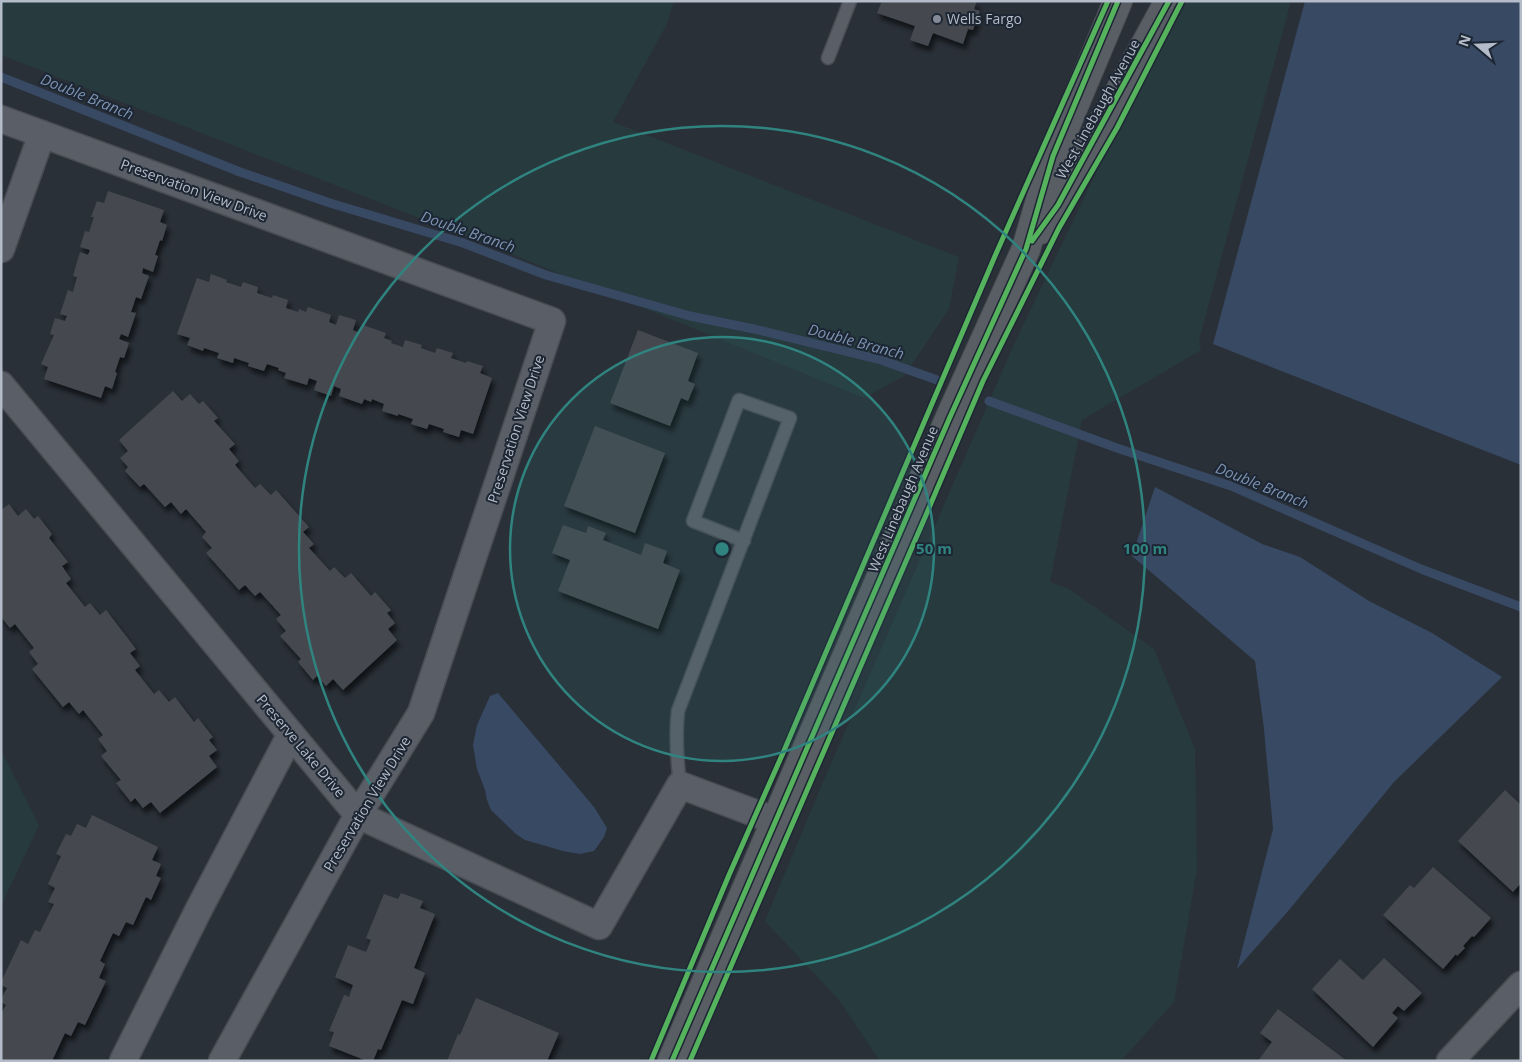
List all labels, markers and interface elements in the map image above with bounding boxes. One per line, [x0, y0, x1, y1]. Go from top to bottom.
place label: Wells Fargo [947, 9, 1022, 28]
marker: Wells Fargo [931, 13, 943, 25]
north arrow [1452, 20, 1502, 70]
text: N [1453, 32, 1475, 49]
street label: West Linebaugh Avenue [1051, 35, 1144, 182]
water label: Double Branch [38, 68, 137, 124]
street label: Preservation View Drive [118, 154, 270, 225]
water label: Double Branch [419, 206, 518, 257]
water label: Double Branch [806, 319, 906, 363]
street label: Preservation View Drive [483, 352, 549, 505]
street label: West Linebaugh Avenue [863, 423, 942, 575]
water label: Double Branch [1213, 457, 1312, 513]
text: 50 m [916, 538, 952, 558]
text: 100 m [1123, 538, 1167, 558]
centre of rings [713, 540, 731, 558]
street label: Preserve Lake Drive [253, 690, 350, 801]
street label: Preservation View Drive [319, 732, 415, 875]

